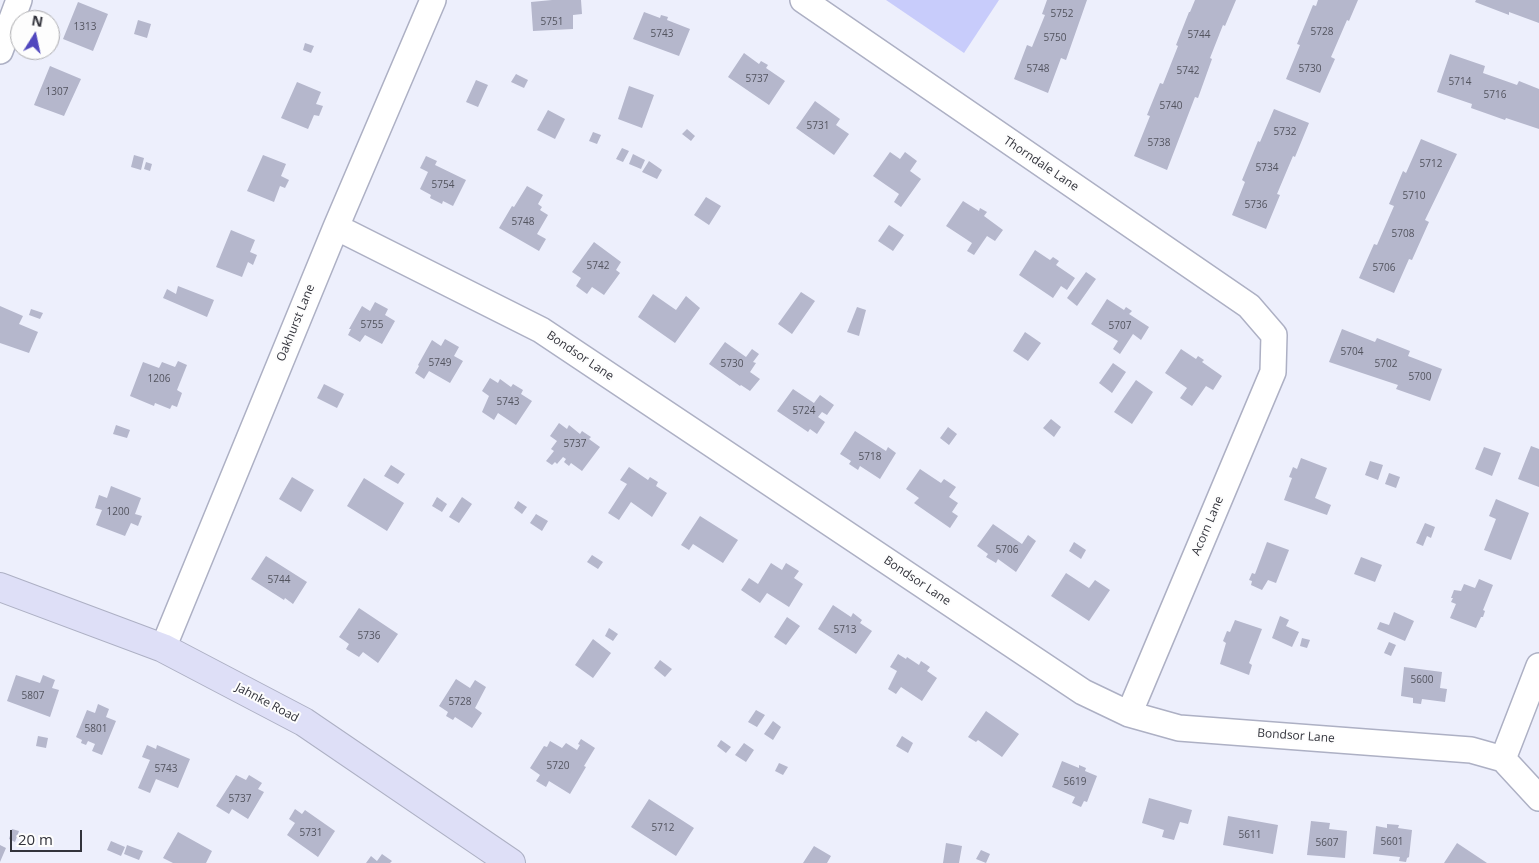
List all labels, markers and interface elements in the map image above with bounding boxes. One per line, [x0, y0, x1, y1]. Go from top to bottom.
house number: 5752 [1051, 8, 1073, 20]
north arrow [10, 10, 60, 60]
text: N [30, 10, 45, 31]
house number: 5751 [541, 16, 563, 28]
house number: 1313 [74, 21, 96, 33]
house number: 5728 [1311, 26, 1333, 38]
house number: 5743 [651, 28, 673, 40]
house number: 5744 [1188, 29, 1210, 41]
house number: 5750 [1044, 32, 1066, 44]
house number: 5748 [1027, 63, 1049, 75]
house number: 5730 [1299, 63, 1321, 75]
house number: 5742 [1177, 65, 1199, 77]
house number: 5737 [746, 73, 768, 85]
house number: 5714 [1449, 76, 1471, 88]
house number: 1307 [46, 86, 68, 98]
house number: 5716 [1484, 89, 1506, 101]
house number: 5740 [1160, 100, 1182, 112]
house number: 5731 [807, 120, 829, 132]
house number: 5732 [1274, 126, 1296, 138]
street label: Thorndale Lane [1001, 134, 1081, 194]
house number: 5738 [1148, 137, 1170, 149]
house number: 5712 [1420, 158, 1442, 170]
house number: 5734 [1256, 162, 1278, 174]
house number: 5754 [432, 179, 454, 191]
house number: 5710 [1403, 190, 1425, 202]
house number: 5736 [1245, 199, 1267, 211]
house number: 5748 [512, 216, 534, 228]
house number: 5708 [1392, 228, 1414, 240]
house number: 5742 [587, 260, 609, 272]
house number: 5706 [1373, 262, 1395, 274]
street label: Oakhurst Lane [274, 282, 318, 364]
house number: 5755 [361, 319, 383, 331]
house number: 5707 [1109, 320, 1131, 332]
street label: Bondsor Lane [544, 328, 616, 384]
house number: 5704 [1341, 346, 1363, 358]
house number: 5749 [429, 357, 451, 369]
house number: 5730 [721, 358, 743, 370]
house number: 5702 [1375, 358, 1397, 370]
house number: 5700 [1409, 371, 1431, 383]
house number: 1206 [148, 373, 170, 385]
house number: 5743 [497, 396, 519, 408]
house number: 5724 [793, 405, 815, 417]
house number: 5737 [564, 438, 586, 450]
house number: 5718 [859, 451, 881, 463]
street label: Acorn Lane [1189, 494, 1227, 558]
house number: 1200 [107, 506, 129, 518]
house number: 5706 [996, 544, 1018, 556]
street label: Bondsor Lane [881, 553, 953, 609]
house number: 5744 [268, 574, 290, 586]
house number: 5713 [834, 624, 856, 636]
house number: 5736 [358, 630, 380, 642]
house number: 5600 [1411, 674, 1433, 686]
street label: Jahnke Road [233, 680, 301, 726]
house number: 5807 [22, 690, 44, 702]
house number: 5728 [449, 696, 471, 708]
house number: 5801 [85, 723, 107, 735]
street label: Bondsor Lane [1257, 726, 1335, 746]
house number: 5720 [547, 760, 569, 772]
house number: 5743 [155, 763, 177, 775]
house number: 5619 [1064, 776, 1086, 788]
house number: 5737 [229, 793, 251, 805]
scale bar [12, 820, 85, 852]
house number: 5712 [652, 822, 674, 834]
house number: 5731 [300, 827, 322, 839]
text: 20 m [18, 829, 53, 849]
house number: 5611 [1239, 829, 1261, 841]
house number: 5601 [1381, 836, 1403, 848]
house number: 5607 [1316, 837, 1338, 849]

